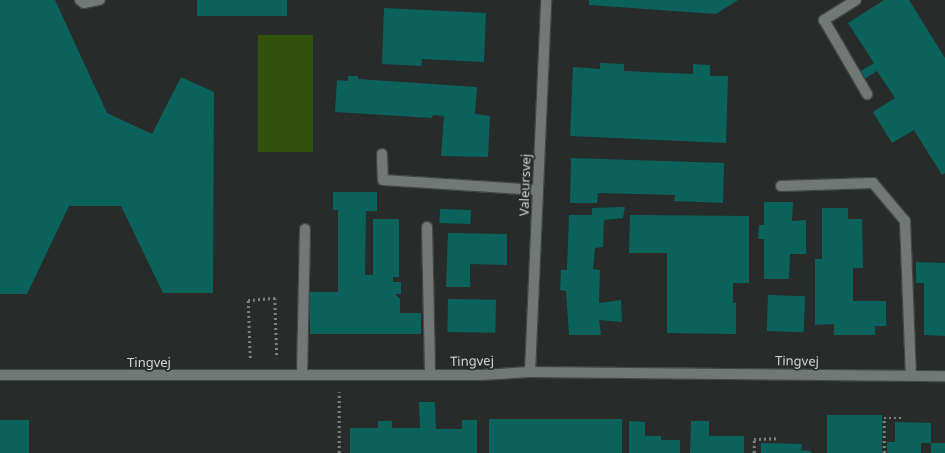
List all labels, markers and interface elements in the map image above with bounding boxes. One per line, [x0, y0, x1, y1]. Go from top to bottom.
street label: Valeursvej [516, 154, 534, 216]
street label: Tingvej [450, 353, 494, 369]
street label: Tingvej [775, 353, 819, 369]
street label: Tingvej [127, 354, 171, 370]

